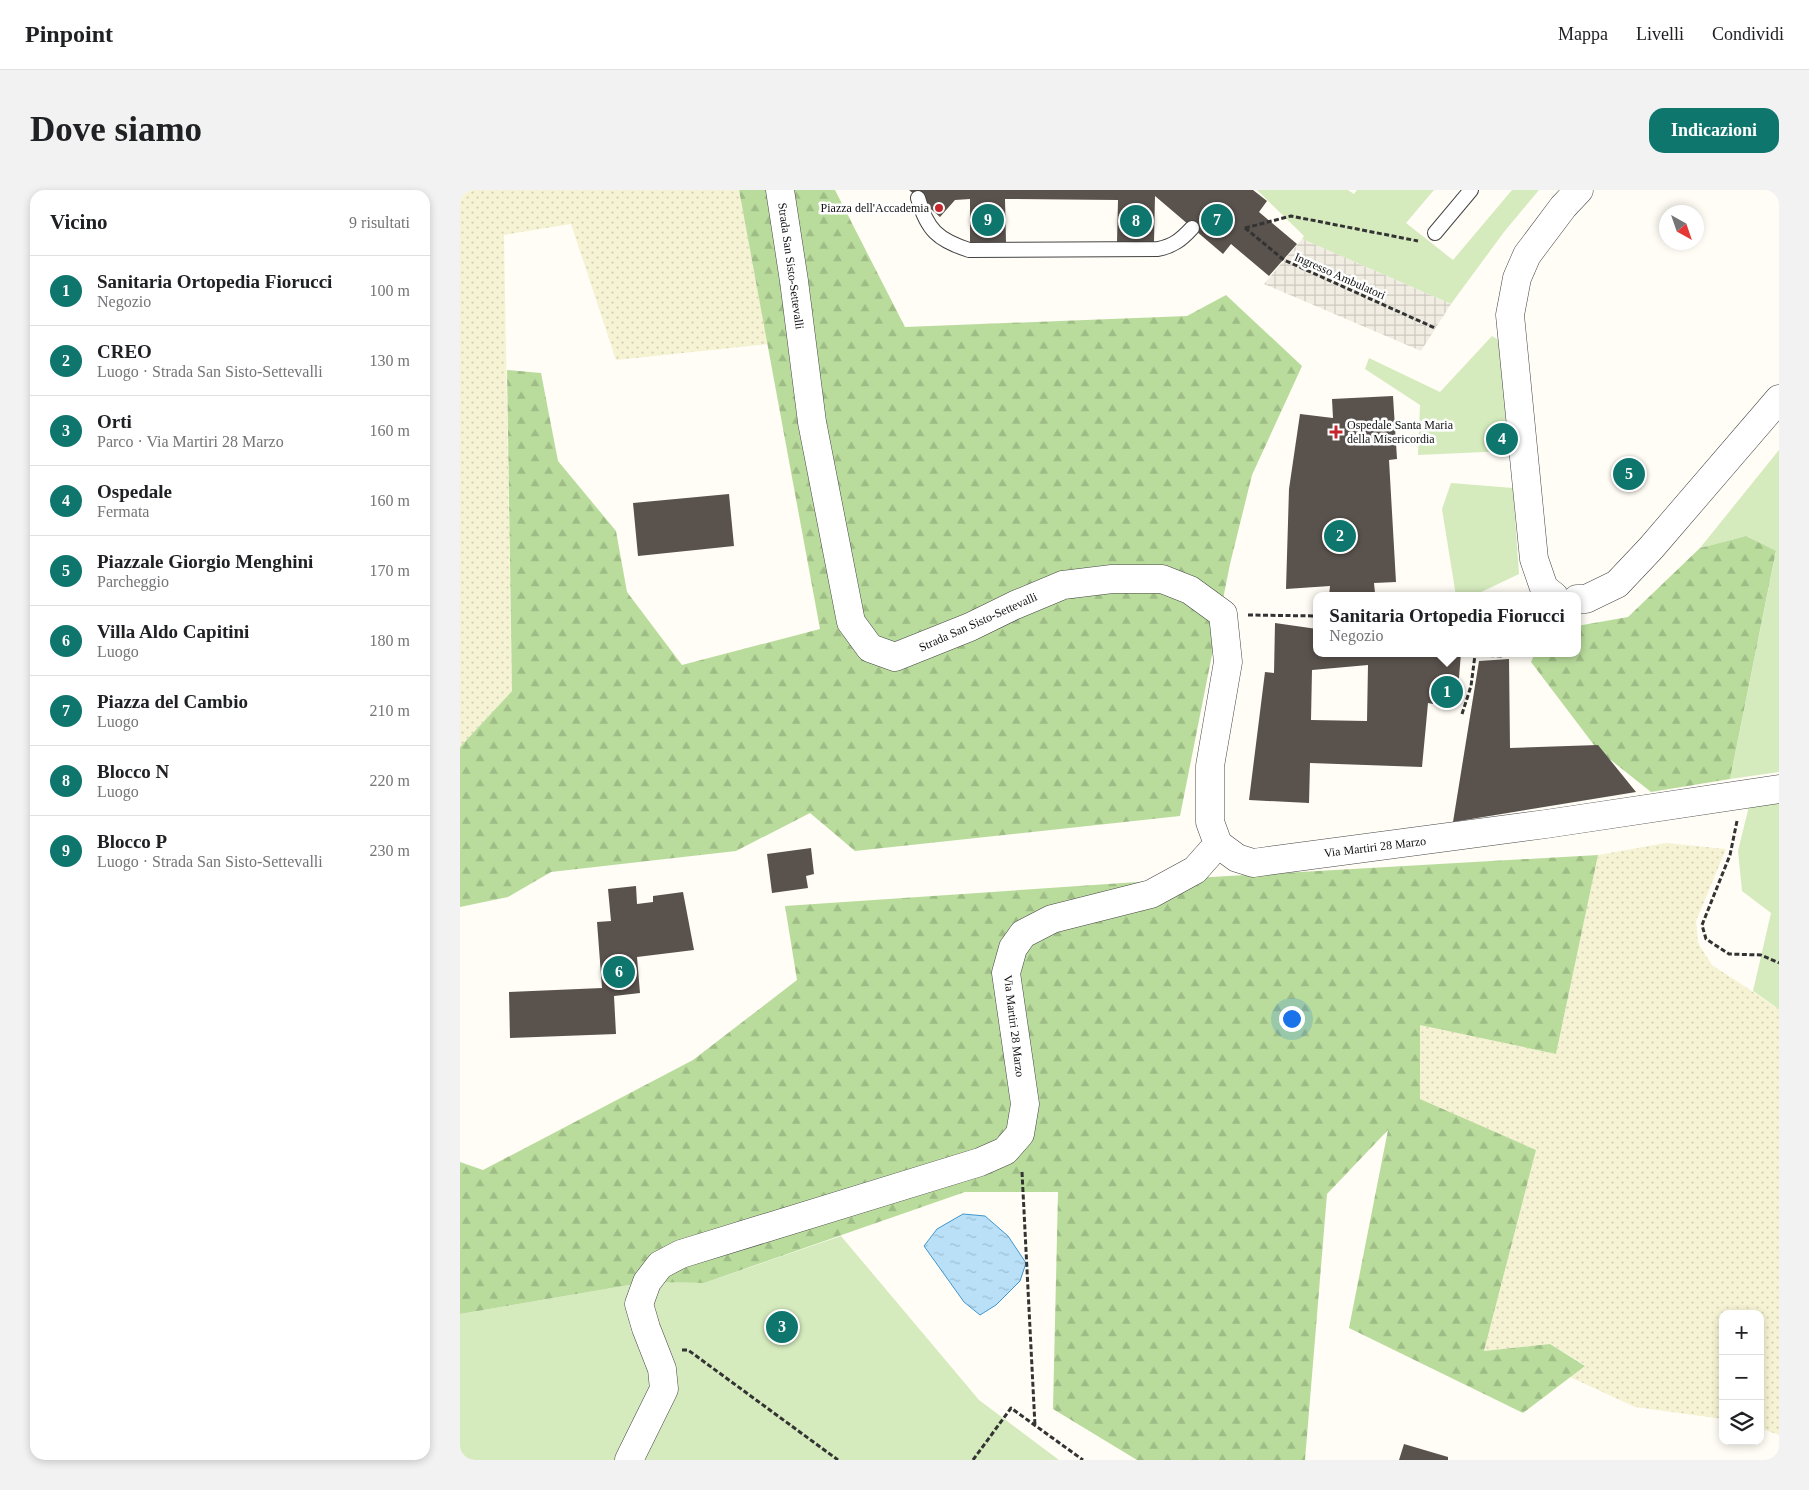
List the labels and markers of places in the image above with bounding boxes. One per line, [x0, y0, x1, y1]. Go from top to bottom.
place label: Piazza dell'Accademia [821, 201, 930, 215]
pin: 9 [972, 201, 1004, 239]
pin: 7 [1201, 201, 1233, 239]
marker: Piazza dell'Accademia [933, 202, 945, 214]
pin: 8 [1120, 202, 1152, 240]
place label: Ospedale Santa Maria della Misericordia [1347, 418, 1454, 446]
pin: 4 [1486, 420, 1518, 458]
marker: Ospedale Santa Maria della Misericordia [1329, 425, 1343, 439]
pin: 5 [1613, 455, 1645, 493]
pin: 2 [1324, 517, 1356, 555]
pin: 1 [1431, 673, 1463, 711]
pin: 6 [603, 953, 635, 991]
pin: 3 [766, 1308, 798, 1346]

